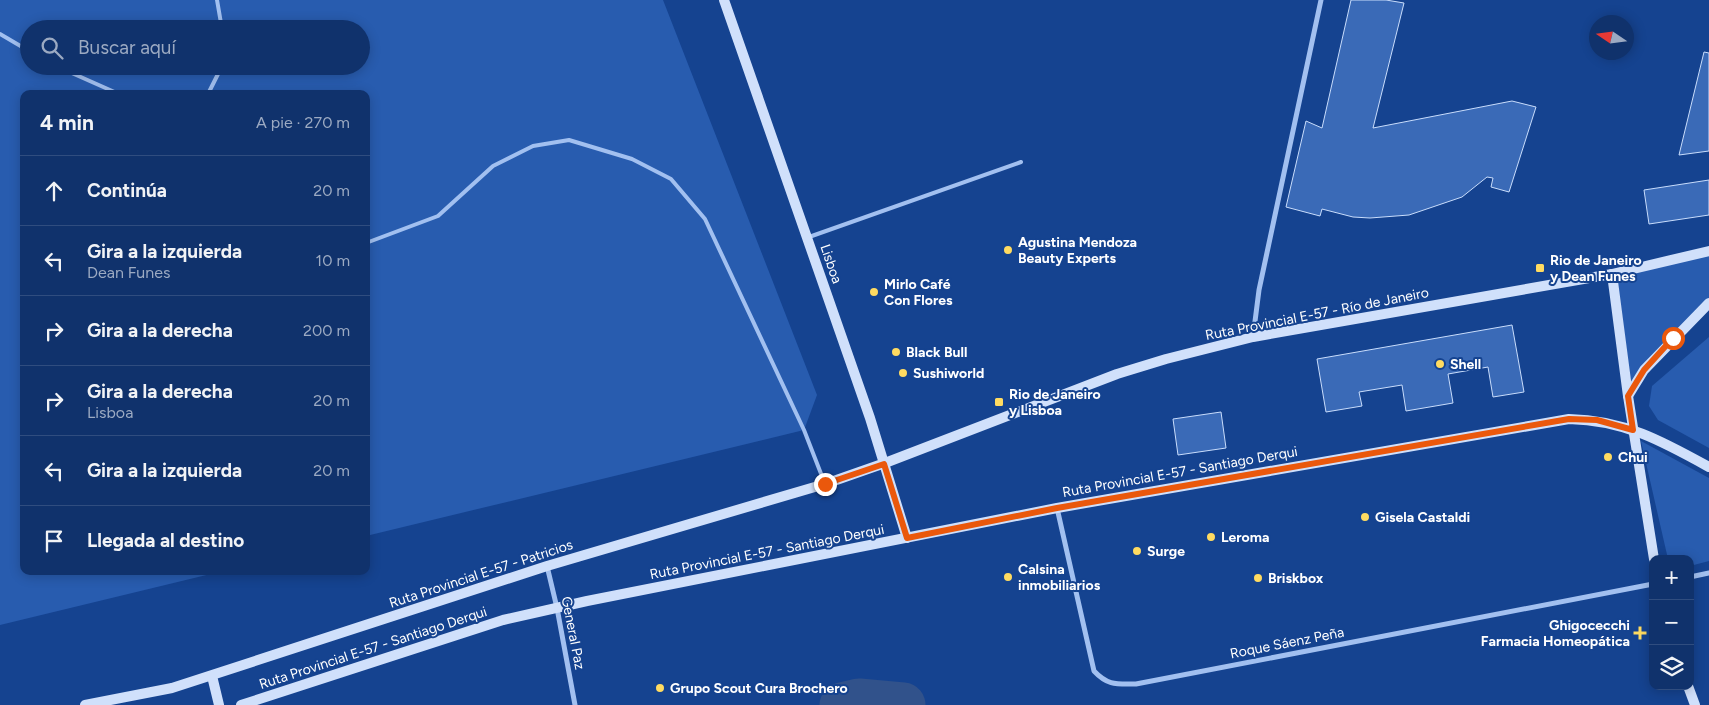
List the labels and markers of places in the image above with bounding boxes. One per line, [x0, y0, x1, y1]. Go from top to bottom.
place label: Agustina Mendoza Beauty Experts [1018, 234, 1137, 267]
marker: Agustina Mendoza Beauty Experts [1002, 244, 1014, 256]
place label: Rio de Janeiro y Dean Funes [1550, 252, 1642, 285]
marker: Rio de Janeiro y Dean Funes [1534, 262, 1546, 274]
place label: Mirlo Café Con Flores [884, 276, 953, 309]
marker: Mirlo Café Con Flores [868, 286, 880, 298]
place label: Black Bull [906, 344, 967, 361]
marker: Black Bull [890, 346, 902, 358]
place label: Shell [1450, 356, 1481, 373]
marker: Shell [1434, 358, 1446, 370]
place label: Sushiworld [913, 365, 984, 382]
marker: Sushiworld [897, 367, 909, 379]
place label: Rio de Janeiro y Lisboa [1009, 386, 1101, 419]
marker: Rio de Janeiro y Lisboa [993, 396, 1005, 408]
place label: Chui [1618, 449, 1648, 466]
marker: Chui [1602, 451, 1614, 463]
place label: Gisela Castaldi [1375, 509, 1470, 526]
marker: Gisela Castaldi [1359, 511, 1371, 523]
place label: Leroma [1221, 529, 1269, 546]
marker: Leroma [1205, 531, 1217, 543]
place label: Surge [1147, 543, 1185, 560]
marker: Surge [1131, 545, 1143, 557]
place label: Calsina inmobiliarios [1018, 561, 1101, 594]
place label: Briskbox [1268, 570, 1324, 587]
marker: Calsina inmobiliarios [1002, 571, 1014, 583]
marker: Briskbox [1252, 572, 1264, 584]
place label: Ghigocecchi Farmacia Homeopática [1481, 617, 1630, 650]
marker: Ghigocecchi Farmacia Homeopática [1634, 627, 1646, 639]
place label: Grupo Scout Cura Brochero [670, 680, 848, 697]
marker: Grupo Scout Cura Brochero [654, 682, 666, 694]

